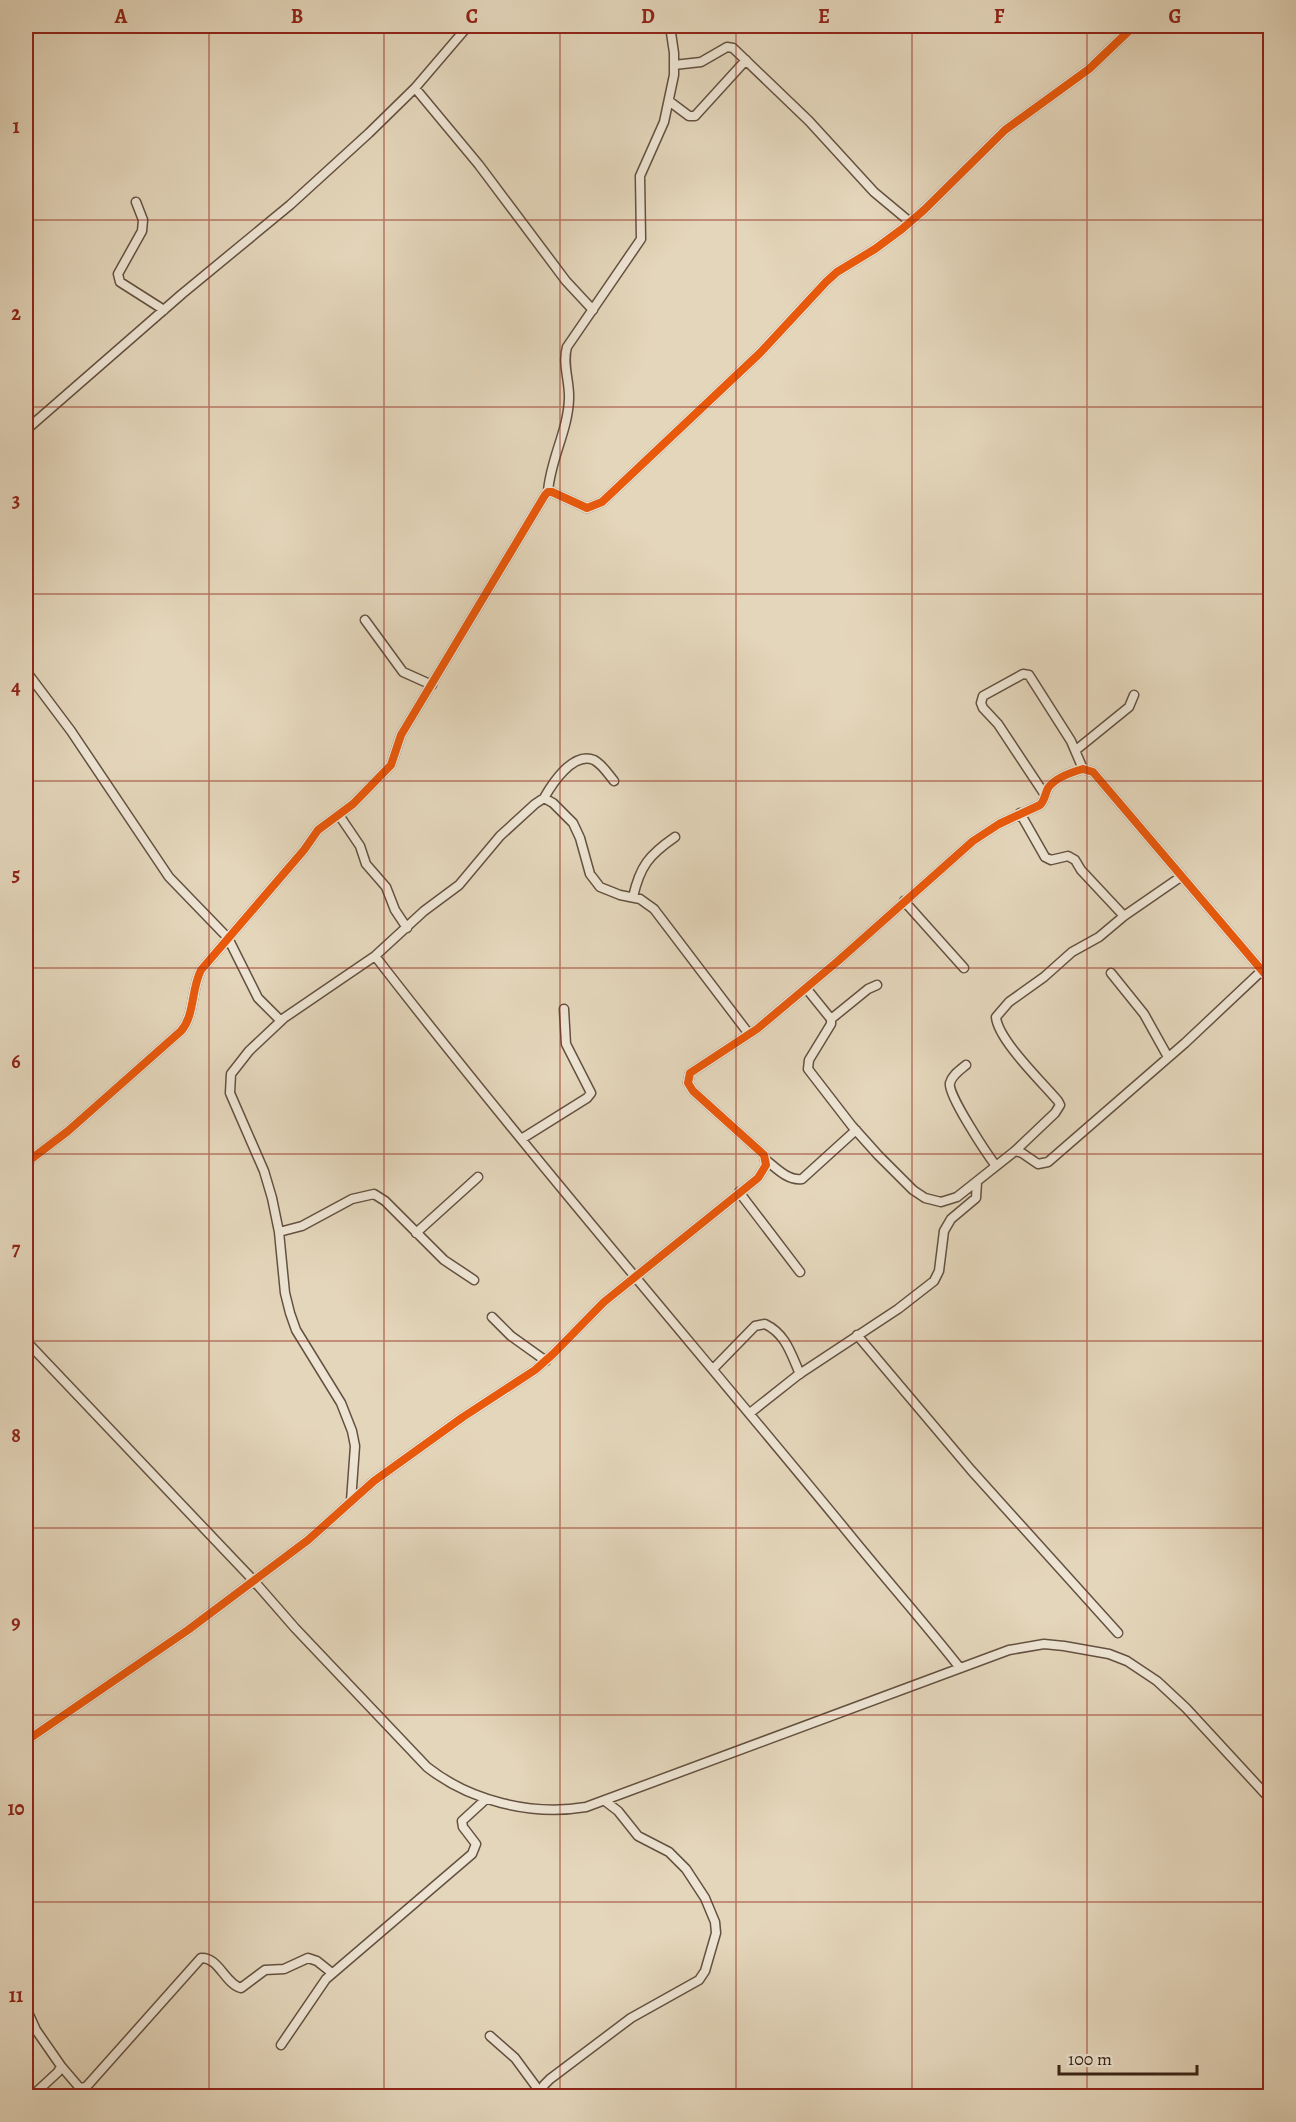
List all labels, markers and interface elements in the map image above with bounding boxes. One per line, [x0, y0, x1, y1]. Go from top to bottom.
text: A [114, 3, 128, 30]
text: B [291, 3, 303, 30]
text: C [466, 3, 478, 30]
text: D [641, 3, 655, 30]
text: E [818, 3, 830, 30]
text: F [994, 3, 1005, 30]
text: G [1168, 3, 1182, 30]
text: 1 [12, 113, 20, 140]
text: 2 [11, 300, 21, 327]
text: 3 [12, 487, 20, 514]
text: 4 [11, 674, 21, 701]
text: 5 [12, 861, 20, 888]
text: 6 [11, 1048, 21, 1075]
text: 7 [12, 1235, 21, 1262]
text: 8 [11, 1422, 21, 1449]
text: 9 [11, 1609, 21, 1636]
text: 10 [7, 1795, 25, 1822]
text: 11 [9, 1982, 23, 2009]
scale bar [1059, 2038, 1197, 2076]
text: 100 m [1068, 2047, 1112, 2071]

